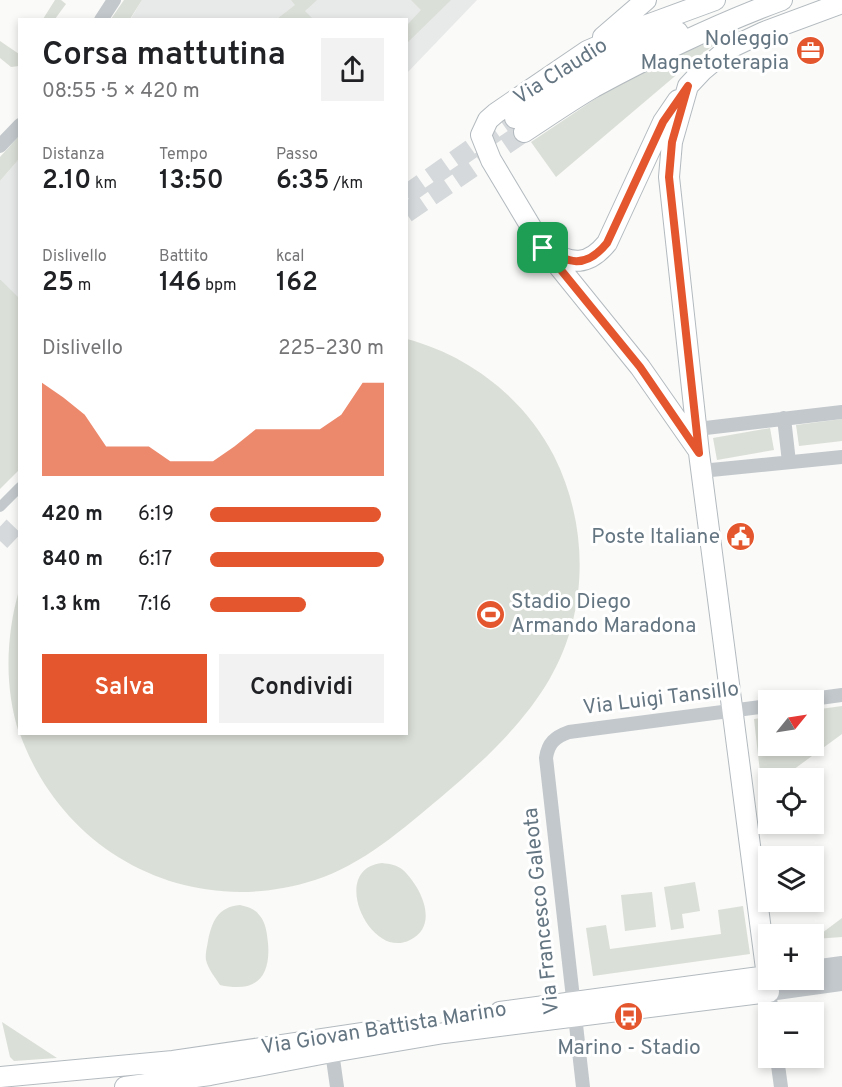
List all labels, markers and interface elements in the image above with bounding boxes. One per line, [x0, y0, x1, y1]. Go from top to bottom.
place label: Noleggio Magnetoterapia [640, 26, 789, 77]
street label: Via Claudio [509, 33, 613, 111]
text: Corsa mattutina [42, 35, 286, 77]
office icon: Noleggio Magnetoterapia [794, 35, 826, 67]
button: share [321, 38, 384, 101]
text: 08:55 · 5 × 420 m [42, 79, 200, 105]
text: Distanza [42, 145, 104, 165]
text: Tempo [159, 145, 208, 165]
text: Passo [276, 145, 318, 165]
text: 2.10 [42, 165, 91, 198]
text: 13:50 [159, 165, 224, 198]
text: 6:35 [276, 165, 330, 198]
text: km [91, 174, 117, 194]
text: /km [330, 174, 363, 194]
pin [517, 222, 568, 273]
icon: arrive [526, 231, 559, 264]
text: Dislivello [42, 247, 107, 267]
text: Battito [159, 247, 208, 267]
text: kcal [276, 247, 304, 267]
text: 25 [42, 267, 74, 300]
text: 146 [159, 267, 201, 300]
text: 162 [276, 267, 318, 300]
text: m [74, 276, 91, 296]
text: bpm [201, 276, 237, 296]
text: Dislivello [42, 336, 123, 362]
text: 225–230 m [278, 336, 384, 362]
text: 420 m [42, 502, 103, 528]
text: 6:19 [138, 502, 174, 528]
public building icon: Poste Italiane [725, 521, 757, 553]
place label: Poste Italiane [591, 524, 720, 551]
text: 840 m [42, 547, 103, 573]
text: 6:17 [138, 547, 172, 573]
place label: Stadio Diego Armando Maradona [511, 589, 696, 640]
text: 1.3 km [42, 592, 101, 618]
text: 7:16 [138, 592, 172, 618]
sports icon: Stadio Diego Armando Maradona [474, 598, 506, 630]
button: Salva [42, 654, 207, 723]
button: Condividi [219, 654, 384, 723]
street label: Via Luigi Tansillo [581, 676, 741, 722]
north arrow [758, 690, 824, 756]
map controls [758, 690, 824, 1068]
button: locate [758, 768, 824, 834]
street label: Via Francesco Galeota [518, 806, 566, 1016]
button: layers [758, 846, 824, 912]
button: + [758, 924, 824, 990]
street label: Via Giovan Battista Marino [259, 996, 509, 1062]
bus stop icon: Marino - Stadio [613, 1001, 645, 1033]
button: − [758, 1002, 824, 1068]
place label: Marino - Stadio [557, 1035, 701, 1062]

